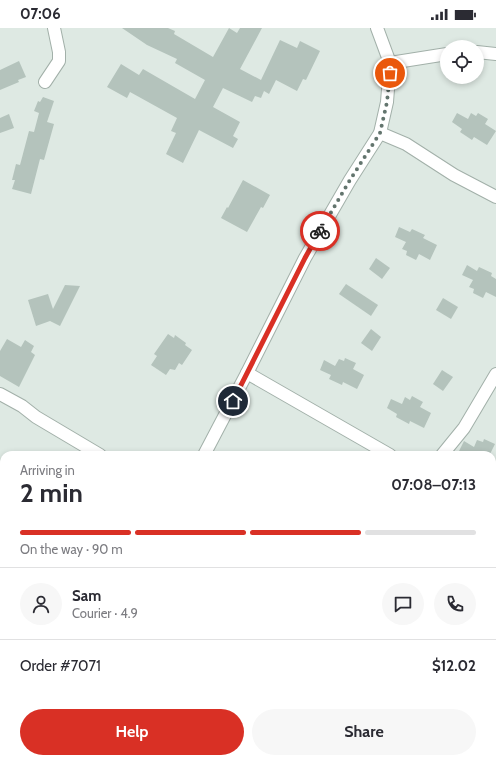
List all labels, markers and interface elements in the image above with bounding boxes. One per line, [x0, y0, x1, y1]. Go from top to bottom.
text: 07:06 [20, 5, 61, 23]
map controls [440, 40, 484, 84]
button: locate [440, 40, 484, 84]
pin [373, 56, 407, 90]
icon: bag [379, 62, 401, 84]
courier [300, 211, 340, 251]
icon: bike [309, 220, 331, 242]
pin [216, 384, 250, 418]
icon: home [222, 390, 244, 412]
text: Arriving in [20, 462, 75, 478]
text: 07:08–07:13 [391, 476, 476, 494]
text: 2 min [20, 477, 83, 509]
text: On the way · 90 m [20, 541, 123, 557]
button: person [20, 583, 62, 625]
button: chat [382, 583, 424, 625]
button: phone [434, 583, 476, 625]
text: Sam [72, 587, 101, 605]
text: Courier · 4.9 [72, 605, 138, 621]
text: Order #7071 [20, 657, 101, 675]
text: $12.02 [432, 657, 476, 675]
button: Help [20, 709, 244, 755]
button: Share [252, 709, 476, 755]

